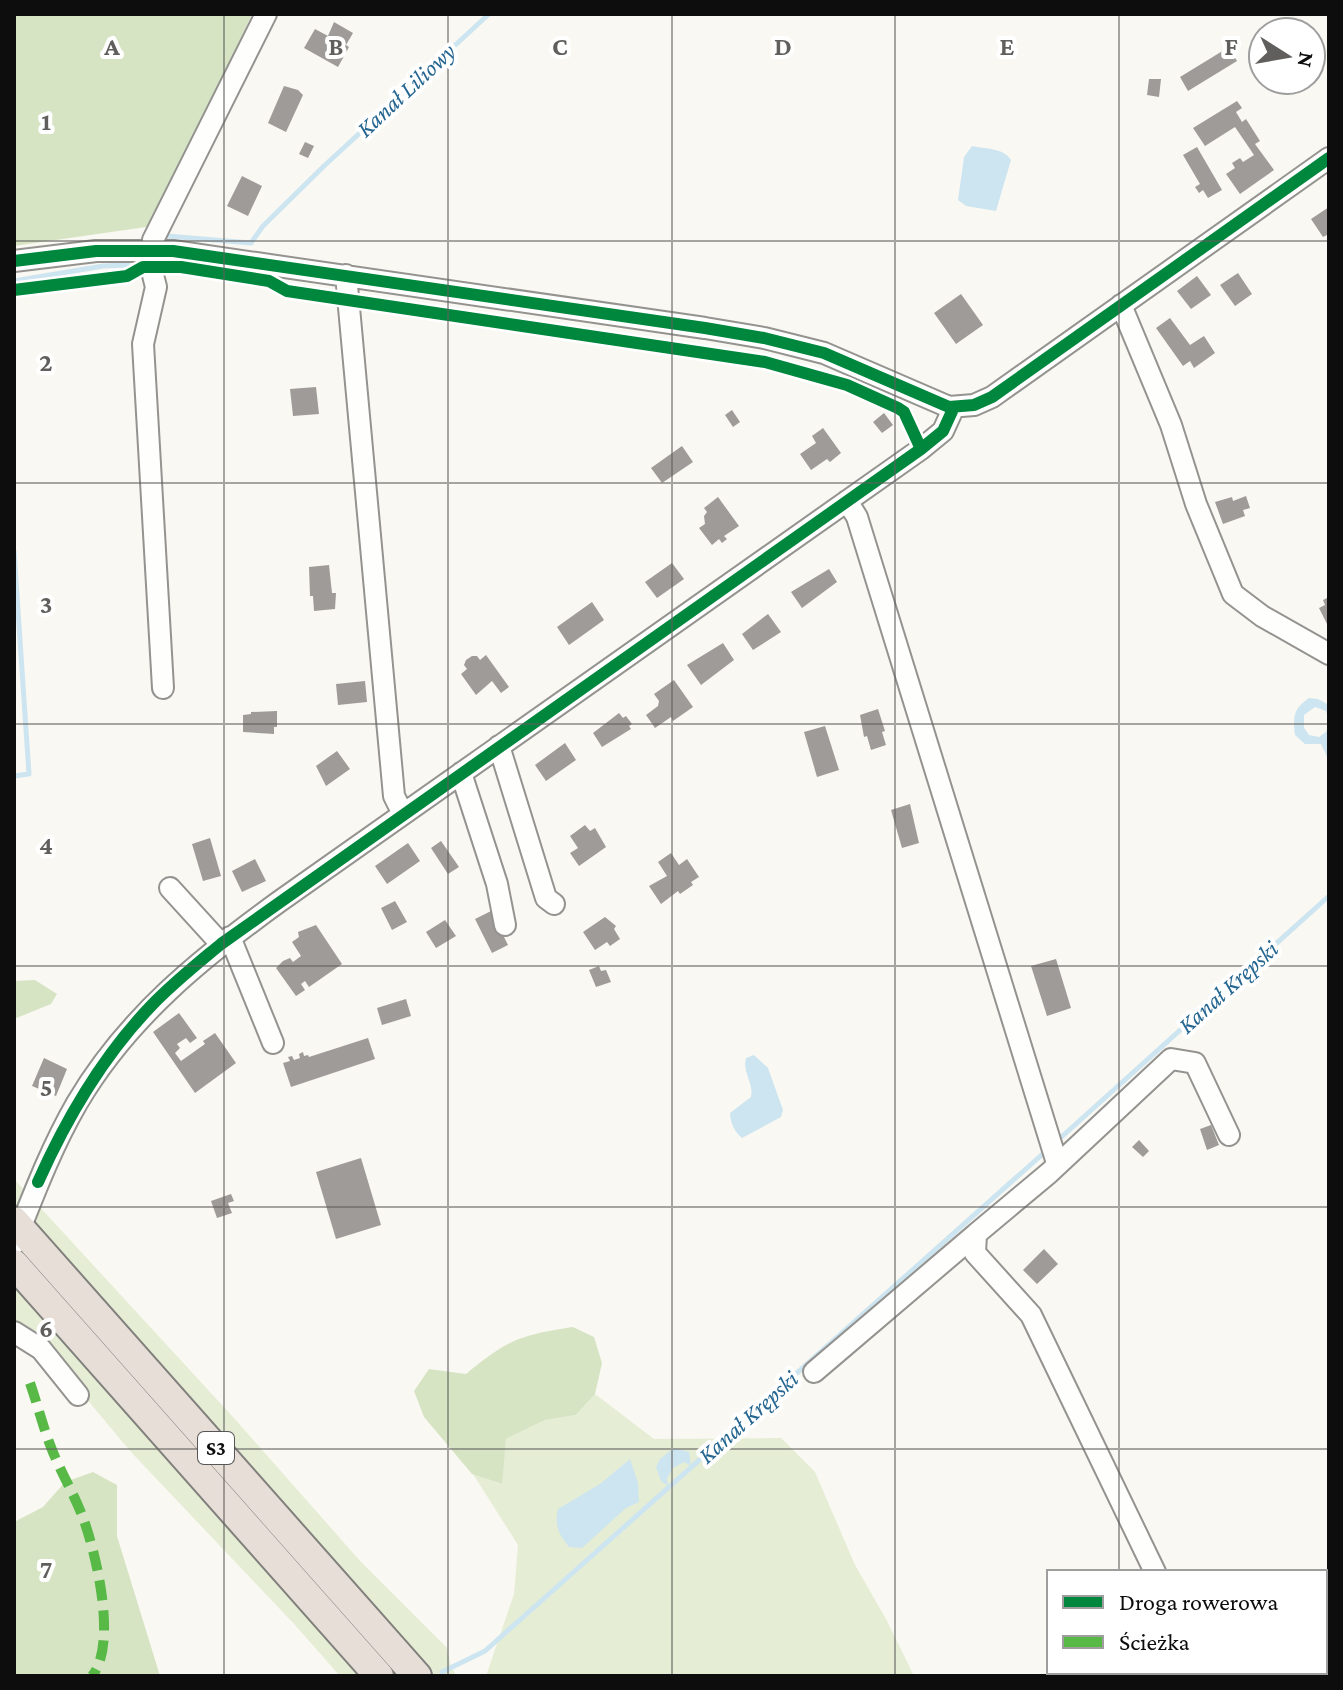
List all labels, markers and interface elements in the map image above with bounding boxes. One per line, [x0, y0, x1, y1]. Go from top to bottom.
north arrow [1247, 16, 1327, 96]
text: A [103, 32, 120, 61]
text: B [328, 32, 344, 61]
text: C [552, 32, 568, 61]
text: D [774, 32, 792, 61]
text: E [1000, 32, 1015, 61]
text: F [1224, 32, 1238, 61]
water label: Kanał Liliowy [351, 37, 461, 142]
text: N [1292, 50, 1320, 69]
text: 1 [41, 107, 51, 136]
text: 2 [39, 348, 53, 377]
text: 3 [40, 590, 52, 619]
text: 4 [39, 831, 53, 860]
water label: Kanał Krępski [1172, 934, 1283, 1038]
text: 5 [40, 1073, 52, 1102]
text: 6 [39, 1314, 53, 1343]
water label: Kanał Krępski [692, 1364, 803, 1468]
road number: S3 [198, 1432, 234, 1464]
text: 7 [40, 1555, 52, 1584]
legend [1047, 1570, 1327, 1674]
text: Droga rowerowa [1119, 1588, 1278, 1615]
text: Ścieżka [1119, 1628, 1190, 1655]

